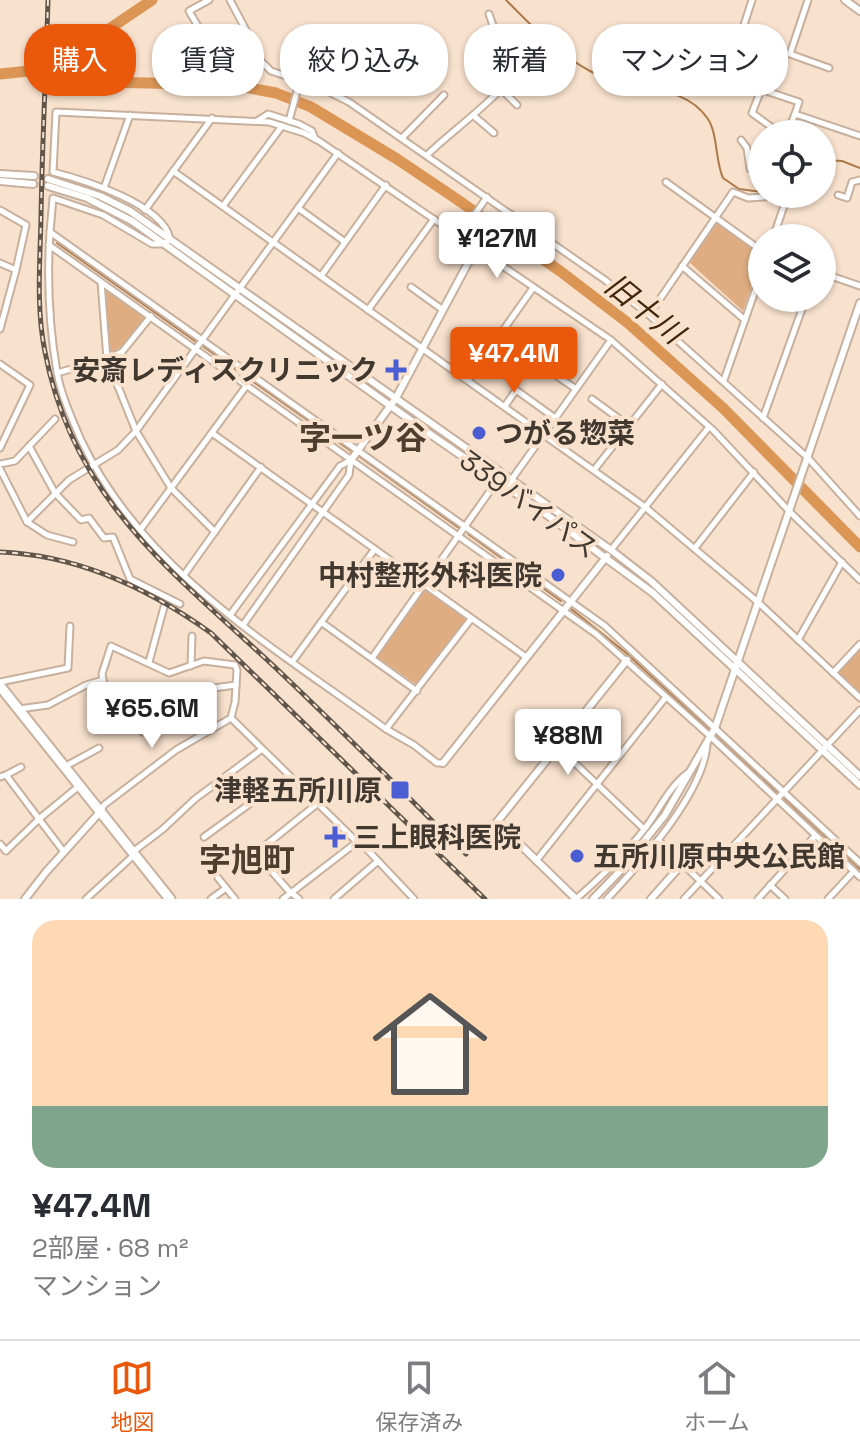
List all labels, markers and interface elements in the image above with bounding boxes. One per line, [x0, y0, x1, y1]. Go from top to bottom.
chip: 購入 [24, 24, 136, 96]
chip: 賃貸 [152, 24, 264, 96]
chip: 絞り込み [280, 24, 448, 96]
chip: 新着 [464, 24, 576, 96]
chip: マンション [592, 24, 788, 96]
map controls [748, 120, 836, 312]
button: locate [748, 120, 836, 208]
pin: ¥127M [441, 212, 553, 280]
text: ¥127M [457, 221, 537, 255]
button: layers [748, 224, 836, 312]
water label: 旧十川 [597, 265, 694, 354]
pin: ¥47.4M [449, 327, 579, 395]
text: ¥47.4M [468, 336, 560, 370]
place label: 安斎レディスクリニック [72, 352, 378, 388]
marker: 安斎レディスクリニック [385, 359, 407, 381]
place label: つがる惣菜 [495, 415, 635, 451]
district label: 字一ツ谷 [299, 418, 427, 458]
marker: つがる惣菜 [470, 424, 488, 442]
street label: 339バイパス [453, 442, 605, 566]
place label: 中村整形外科医院 [318, 557, 542, 593]
marker: 中村整形外科医院 [549, 566, 567, 584]
pin: ¥65.6M [87, 682, 217, 750]
text: ¥65.6M [105, 691, 199, 725]
pin: ¥88M [521, 709, 615, 777]
text: ¥88M [533, 718, 603, 752]
place label: 津軽五所川原 [214, 772, 382, 808]
marker: 津軽五所川原 [389, 779, 411, 801]
place label: 三上眼科医院 [353, 819, 521, 855]
marker: 三上眼科医院 [324, 826, 346, 848]
place label: 五所川原中央公民館 [593, 838, 845, 874]
district label: 字旭町 [199, 840, 295, 880]
marker: 五所川原中央公民館 [568, 847, 586, 865]
icon: home [358, 972, 502, 1116]
text: ¥47.4M [32, 1184, 152, 1227]
text: 2部屋 · 68 m² [32, 1231, 189, 1265]
text: マンション [32, 1269, 162, 1303]
tab: 地図 [110, 1356, 154, 1436]
tab: 保存済み [375, 1356, 463, 1436]
tab: ホーム [684, 1356, 750, 1436]

